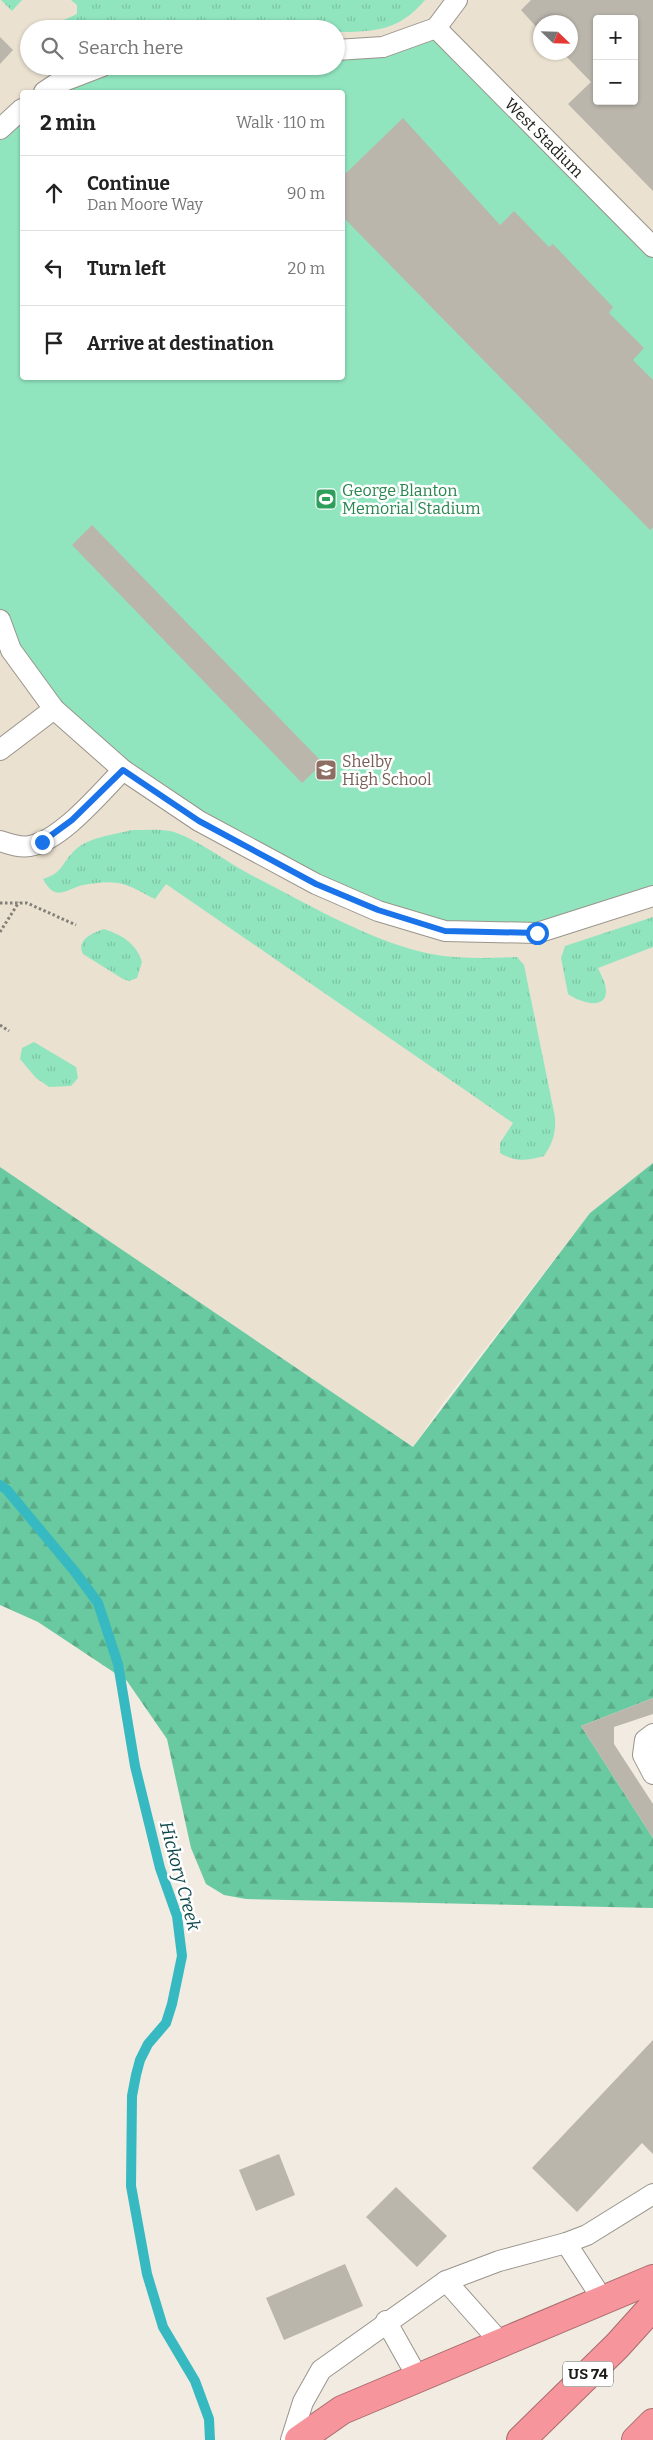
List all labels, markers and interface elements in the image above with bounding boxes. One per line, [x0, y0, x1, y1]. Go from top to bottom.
north arrow [533, 15, 578, 60]
map controls [593, 15, 638, 105]
button: + [593, 15, 638, 60]
search box [20, 20, 345, 75]
icon: search [38, 34, 66, 62]
text: Search here [78, 36, 183, 59]
button: − [593, 60, 638, 105]
street label: West Stadium [501, 94, 588, 181]
text: 2 min [40, 110, 96, 136]
text: Walk · 110 m [236, 113, 325, 132]
text: Continue [87, 172, 170, 195]
icon: ahead [40, 179, 68, 207]
text: 90 m [287, 184, 325, 203]
text: Dan Moore Way [87, 195, 203, 214]
icon: left [40, 254, 68, 282]
text: Turn left [87, 257, 166, 280]
text: 20 m [288, 259, 325, 278]
icon: arrive [40, 329, 68, 357]
text: Arrive at destination [87, 332, 274, 355]
place label: George Blanton Memorial Stadium [342, 481, 480, 518]
sports icon: George Blanton Memorial Stadium [314, 487, 338, 511]
place label: Shelby High School [342, 752, 432, 789]
school or university icon: Shelby High School [314, 758, 338, 782]
route end [31, 831, 54, 854]
route start [526, 922, 549, 945]
water label: Hickory Creek [155, 1819, 205, 1933]
road number: US 74 [563, 2362, 613, 2386]

